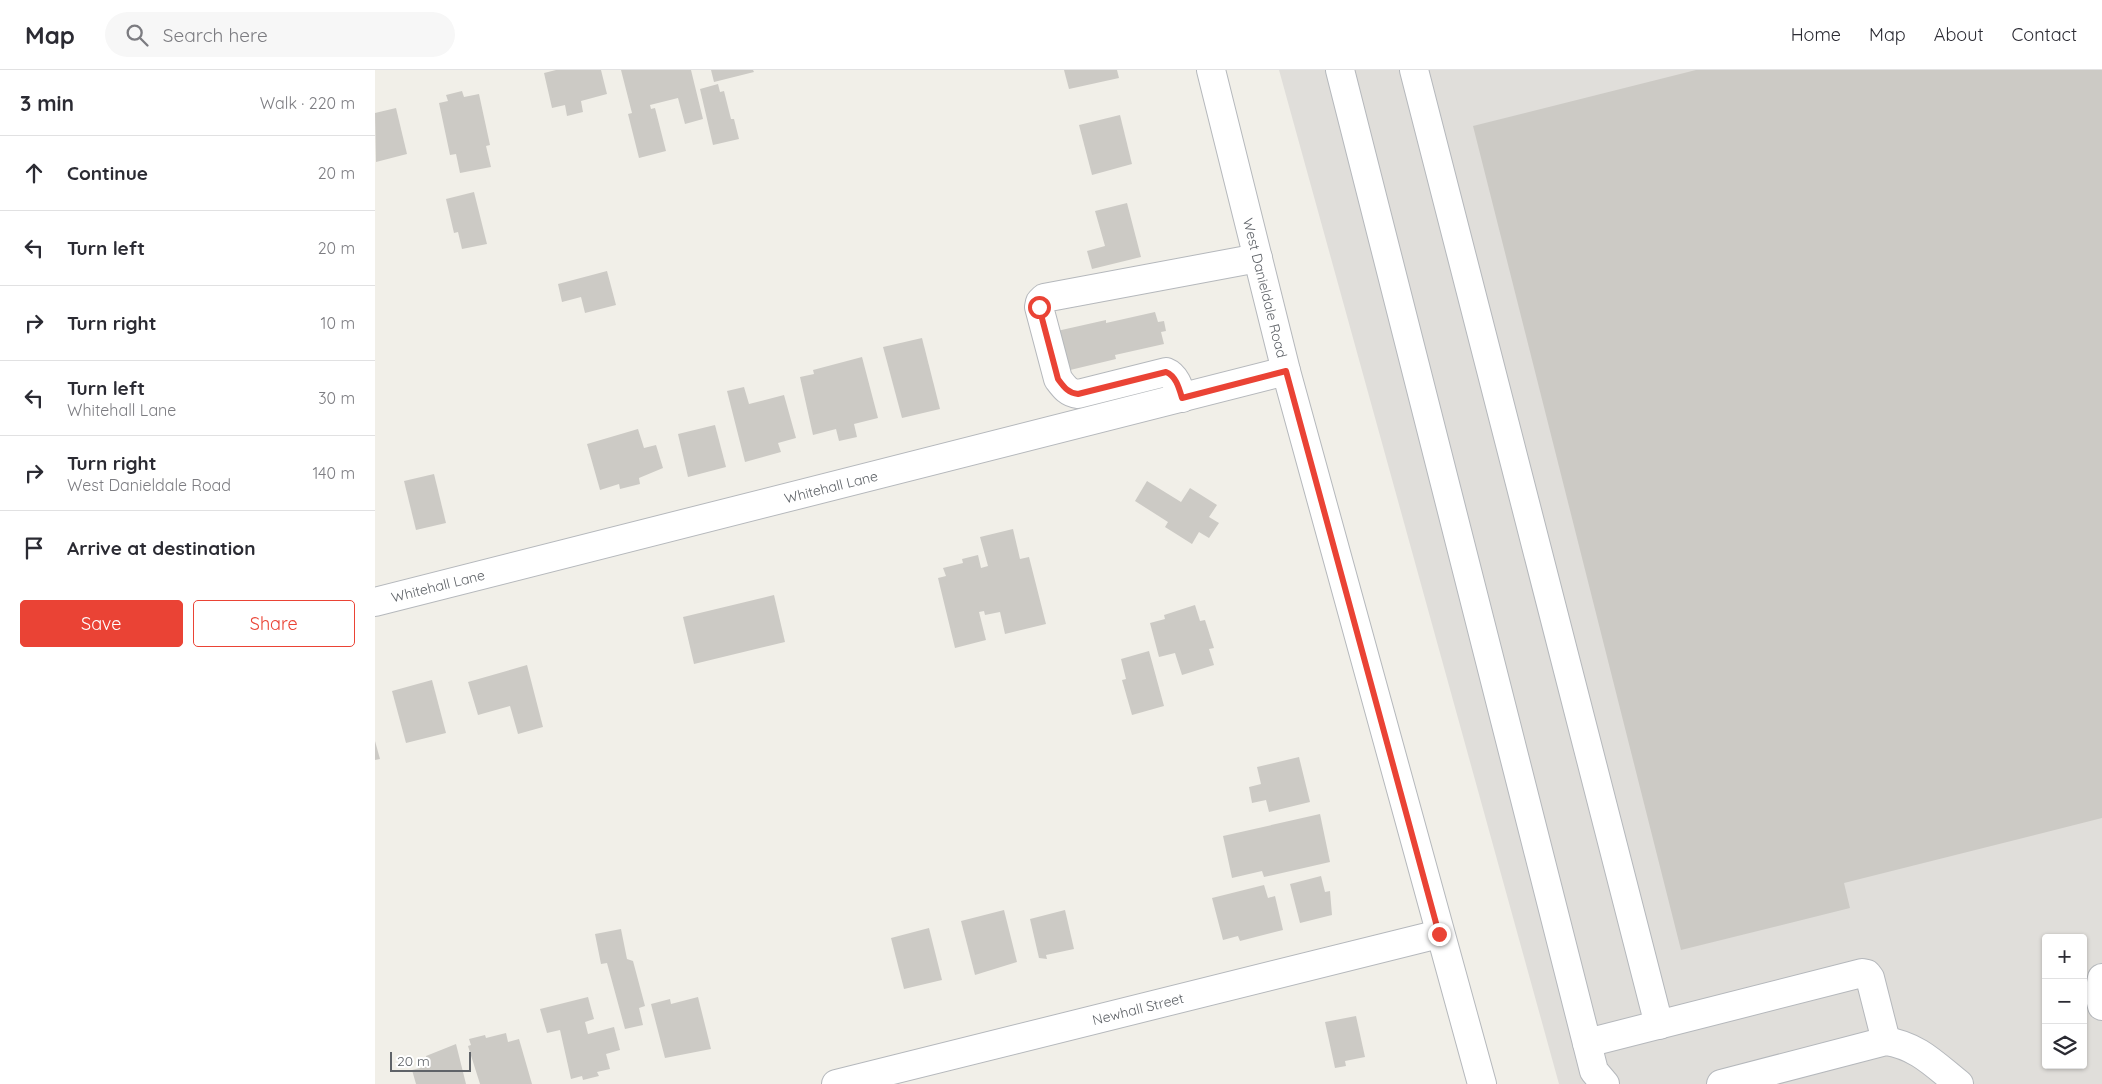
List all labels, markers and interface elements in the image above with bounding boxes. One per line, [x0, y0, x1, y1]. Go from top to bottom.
search box [105, 12, 455, 57]
text: Map [25, 20, 75, 50]
icon: search [123, 21, 151, 49]
text: Search here [163, 23, 268, 47]
text: Home [1791, 23, 1841, 46]
text: Map [1869, 23, 1906, 46]
text: About [1934, 23, 1984, 46]
text: Contact [2012, 23, 2077, 46]
text: 3 min [20, 90, 74, 116]
text: Walk · 220 m [260, 93, 355, 113]
icon: ahead [20, 159, 48, 187]
text: Continue [67, 161, 148, 185]
text: 20 m [318, 163, 355, 183]
street label: West Danieldale Road [1239, 216, 1291, 360]
icon: left [20, 234, 48, 262]
text: Turn left [67, 236, 145, 260]
text: 20 m [318, 238, 355, 258]
route start [1028, 296, 1051, 319]
icon: right [20, 309, 48, 337]
text: Turn right [67, 311, 156, 335]
text: 10 m [321, 313, 355, 333]
text: Turn left [67, 376, 145, 400]
icon: left [20, 384, 48, 412]
text: 30 m [318, 388, 355, 408]
text: Whitehall Lane [67, 400, 176, 420]
text: Turn right [67, 451, 156, 475]
icon: right [20, 459, 48, 487]
text: 140 m [312, 463, 355, 483]
street label: Whitehall Lane [782, 467, 880, 507]
text: West Danieldale Road [67, 475, 231, 495]
icon: arrive [20, 534, 48, 562]
text: Arrive at destination [67, 536, 256, 560]
street label: Whitehall Lane [389, 566, 487, 606]
button: Save [20, 600, 183, 647]
button: Share [193, 600, 355, 647]
route end [1428, 923, 1451, 946]
map controls [2042, 934, 2087, 1069]
button: + [2042, 934, 2087, 979]
button: − [2042, 979, 2087, 1024]
street label: Newhall Street [1090, 989, 1186, 1029]
button: layers [2042, 1024, 2087, 1069]
scale bar [390, 1049, 471, 1072]
text: 20 m [397, 1052, 430, 1070]

